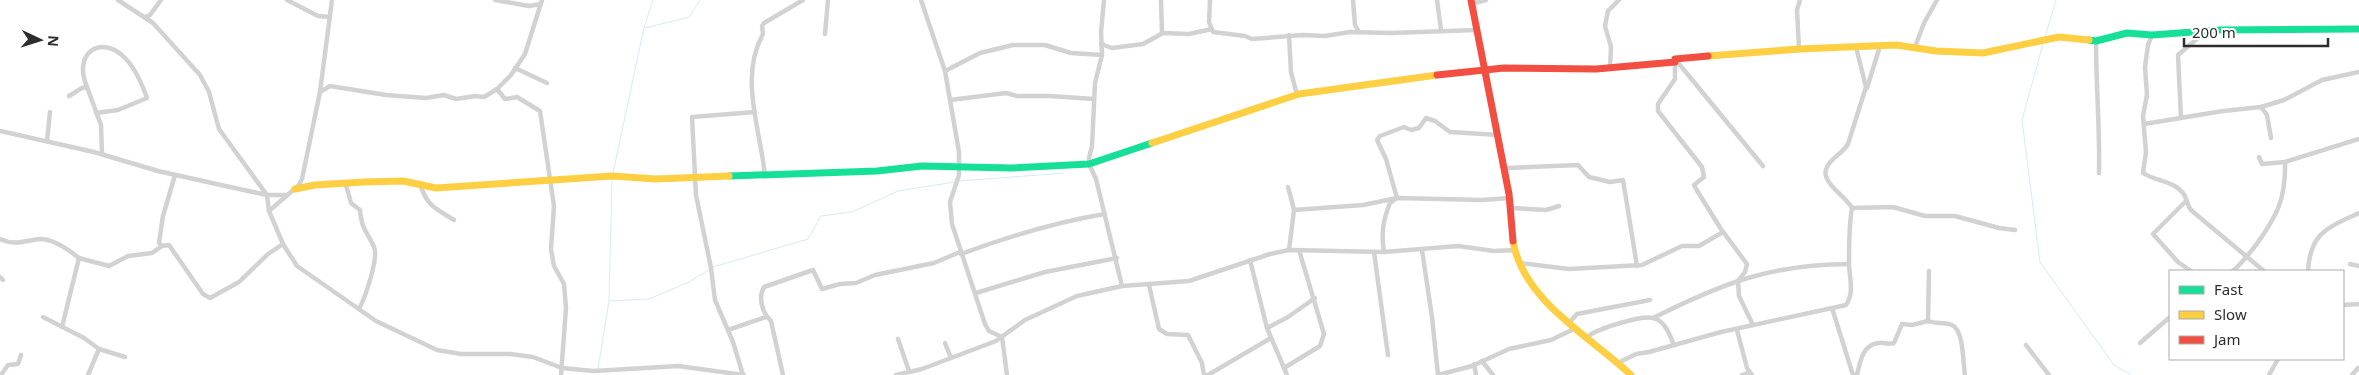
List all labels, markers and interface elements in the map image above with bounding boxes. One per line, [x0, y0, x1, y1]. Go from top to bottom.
north arrow [15, 15, 65, 65]
scale bar [2184, 15, 2328, 47]
text: 200 m [2192, 22, 2236, 42]
text: N [44, 35, 63, 47]
legend [2169, 270, 2344, 360]
text: Fast [2214, 279, 2243, 299]
text: Slow [2214, 304, 2247, 324]
text: Jam [2212, 329, 2241, 349]

